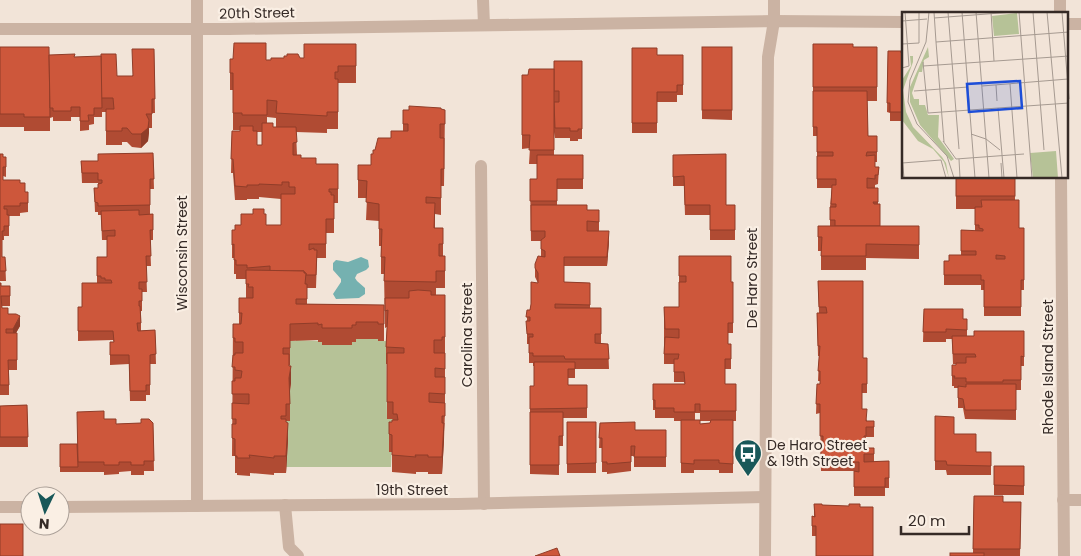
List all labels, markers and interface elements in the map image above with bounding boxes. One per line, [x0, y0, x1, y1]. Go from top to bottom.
street label: 20th Street [219, 2, 295, 24]
inset map [902, 12, 1068, 179]
street label: Wisconsin Street [172, 195, 192, 311]
street label: De Haro Street [742, 228, 762, 328]
street label: Carolina Street [457, 283, 477, 387]
street label: Rhode Island Street [1038, 299, 1058, 435]
place label: De Haro Street & 19th Street [767, 435, 867, 471]
bus stop icon: De Haro Street & 19th Street [733, 438, 763, 477]
street label: 19th Street [376, 480, 448, 500]
north arrow [20, 486, 70, 536]
scale bar [901, 504, 968, 536]
text: 20 m [908, 510, 946, 531]
text: N [38, 514, 50, 534]

